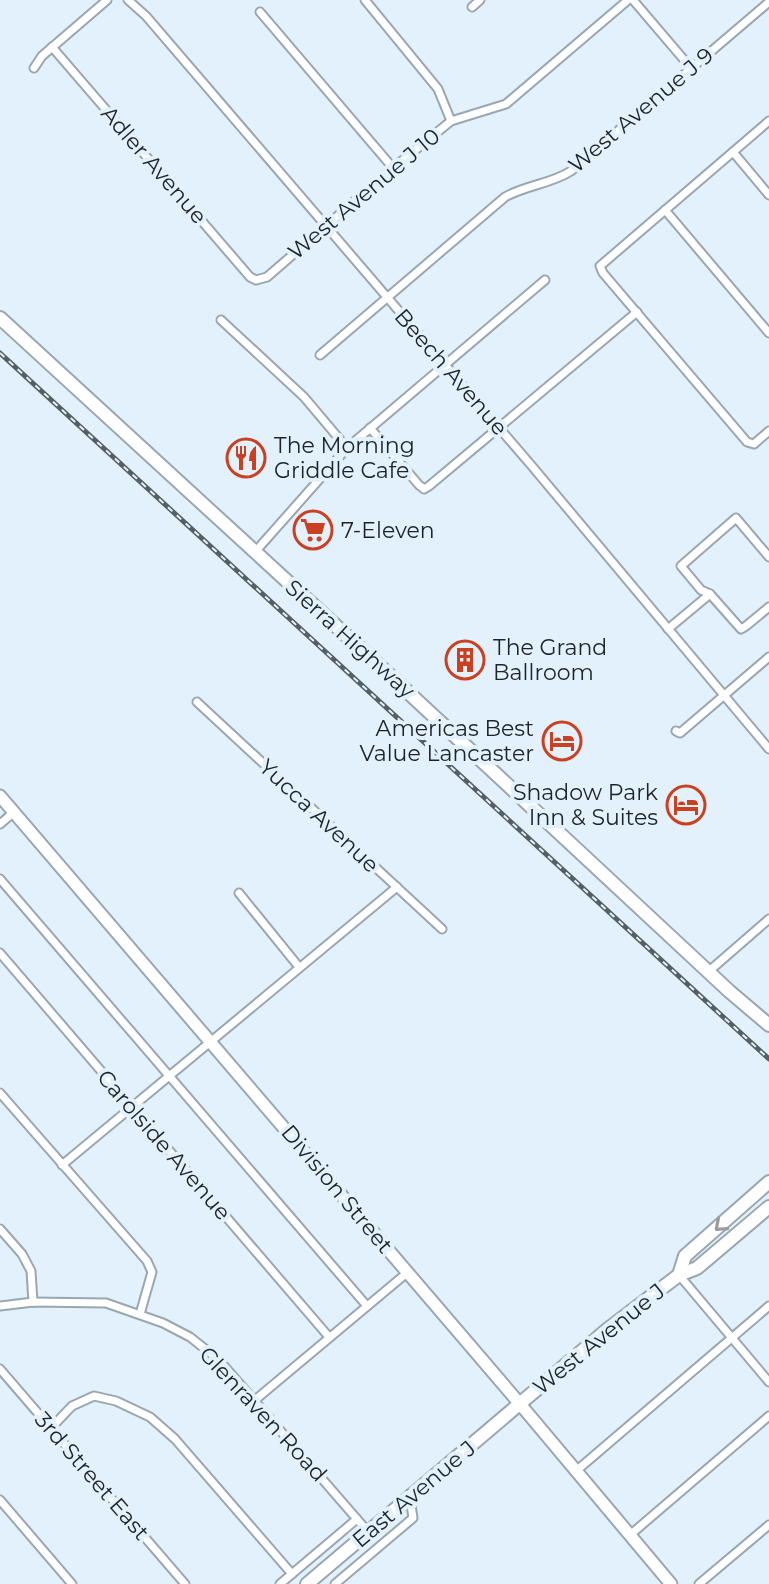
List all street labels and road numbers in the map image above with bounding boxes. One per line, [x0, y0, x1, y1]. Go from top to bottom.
street label: West Avenue J 9 [563, 42, 719, 178]
street label: Adler Avenue [95, 101, 213, 229]
street label: West Avenue J 10 [283, 123, 445, 265]
street label: Beech Avenue [389, 303, 513, 441]
street label: Sierra Highway [280, 574, 420, 704]
street label: Yucca Avenue [253, 753, 385, 879]
street label: Carolside Avenue [91, 1064, 237, 1226]
street label: Division Street [275, 1119, 399, 1259]
street label: West Avenue J [528, 1278, 670, 1400]
street label: Glenraven Road [194, 1341, 332, 1487]
street label: 3rd Street East [29, 1406, 155, 1546]
street label: East Avenue J [347, 1435, 481, 1553]

